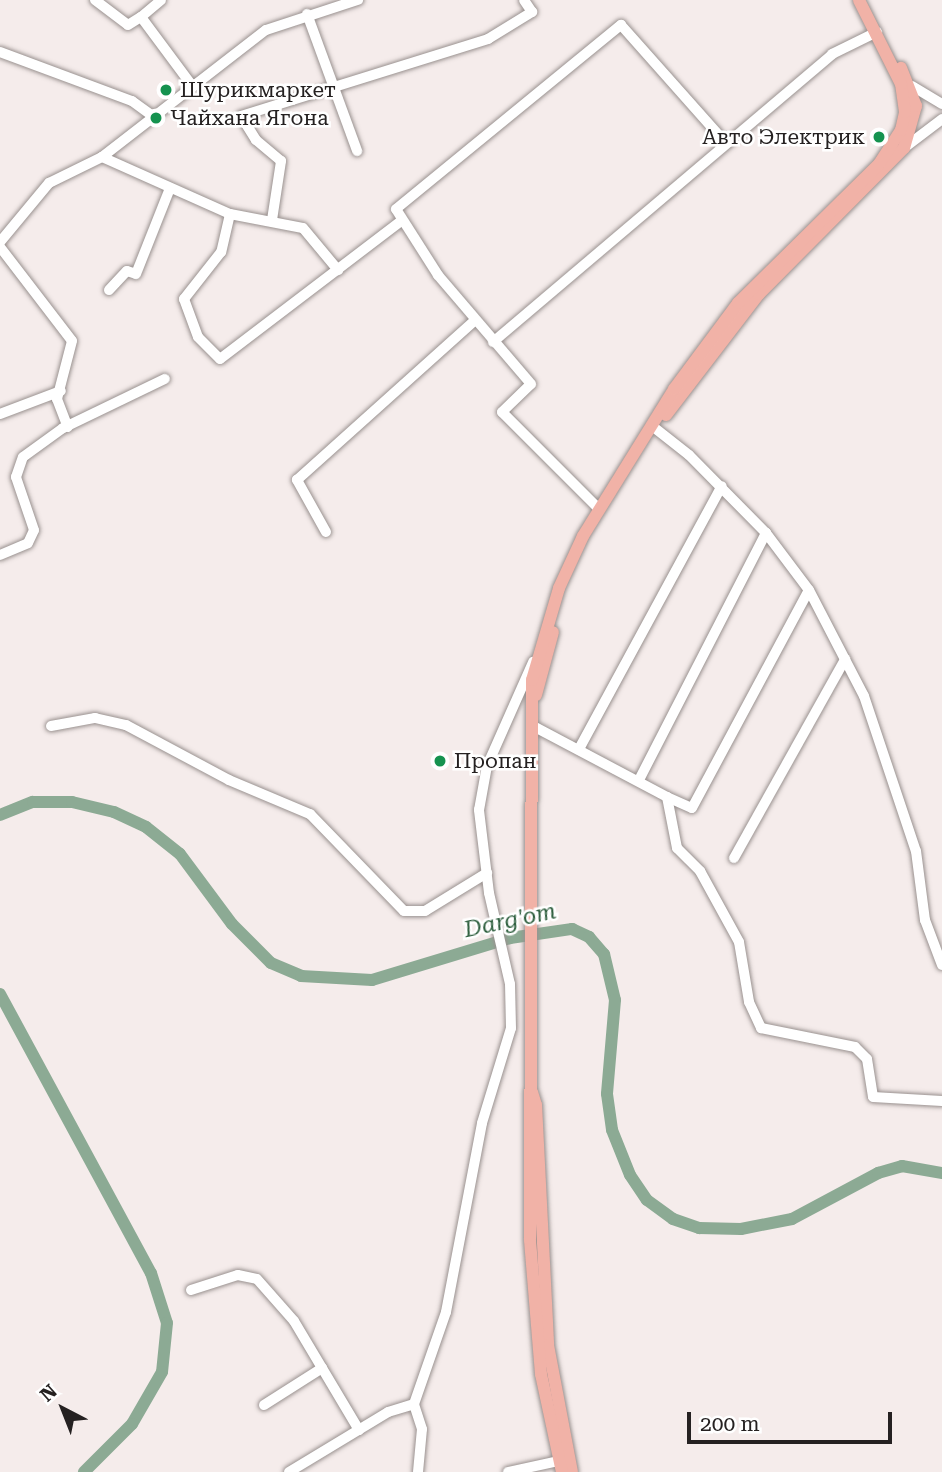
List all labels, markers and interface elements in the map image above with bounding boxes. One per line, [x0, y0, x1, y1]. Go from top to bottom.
place label: Шурикмаркет [180, 77, 336, 103]
marker: Шурикмаркет [158, 82, 174, 98]
place label: Чайхана Ягона [170, 105, 329, 131]
marker: Чайхана Ягона [148, 110, 164, 126]
place label: Авто Электрик [702, 124, 865, 150]
marker: Авто Электрик [871, 129, 887, 145]
place label: Пропан [454, 748, 536, 774]
marker: Пропан [432, 753, 448, 769]
water label: Darg'om [461, 898, 559, 944]
north arrow [28, 1374, 98, 1444]
text: N [35, 1380, 62, 1406]
scale bar [690, 1398, 895, 1442]
text: 200 m [700, 1412, 760, 1436]

